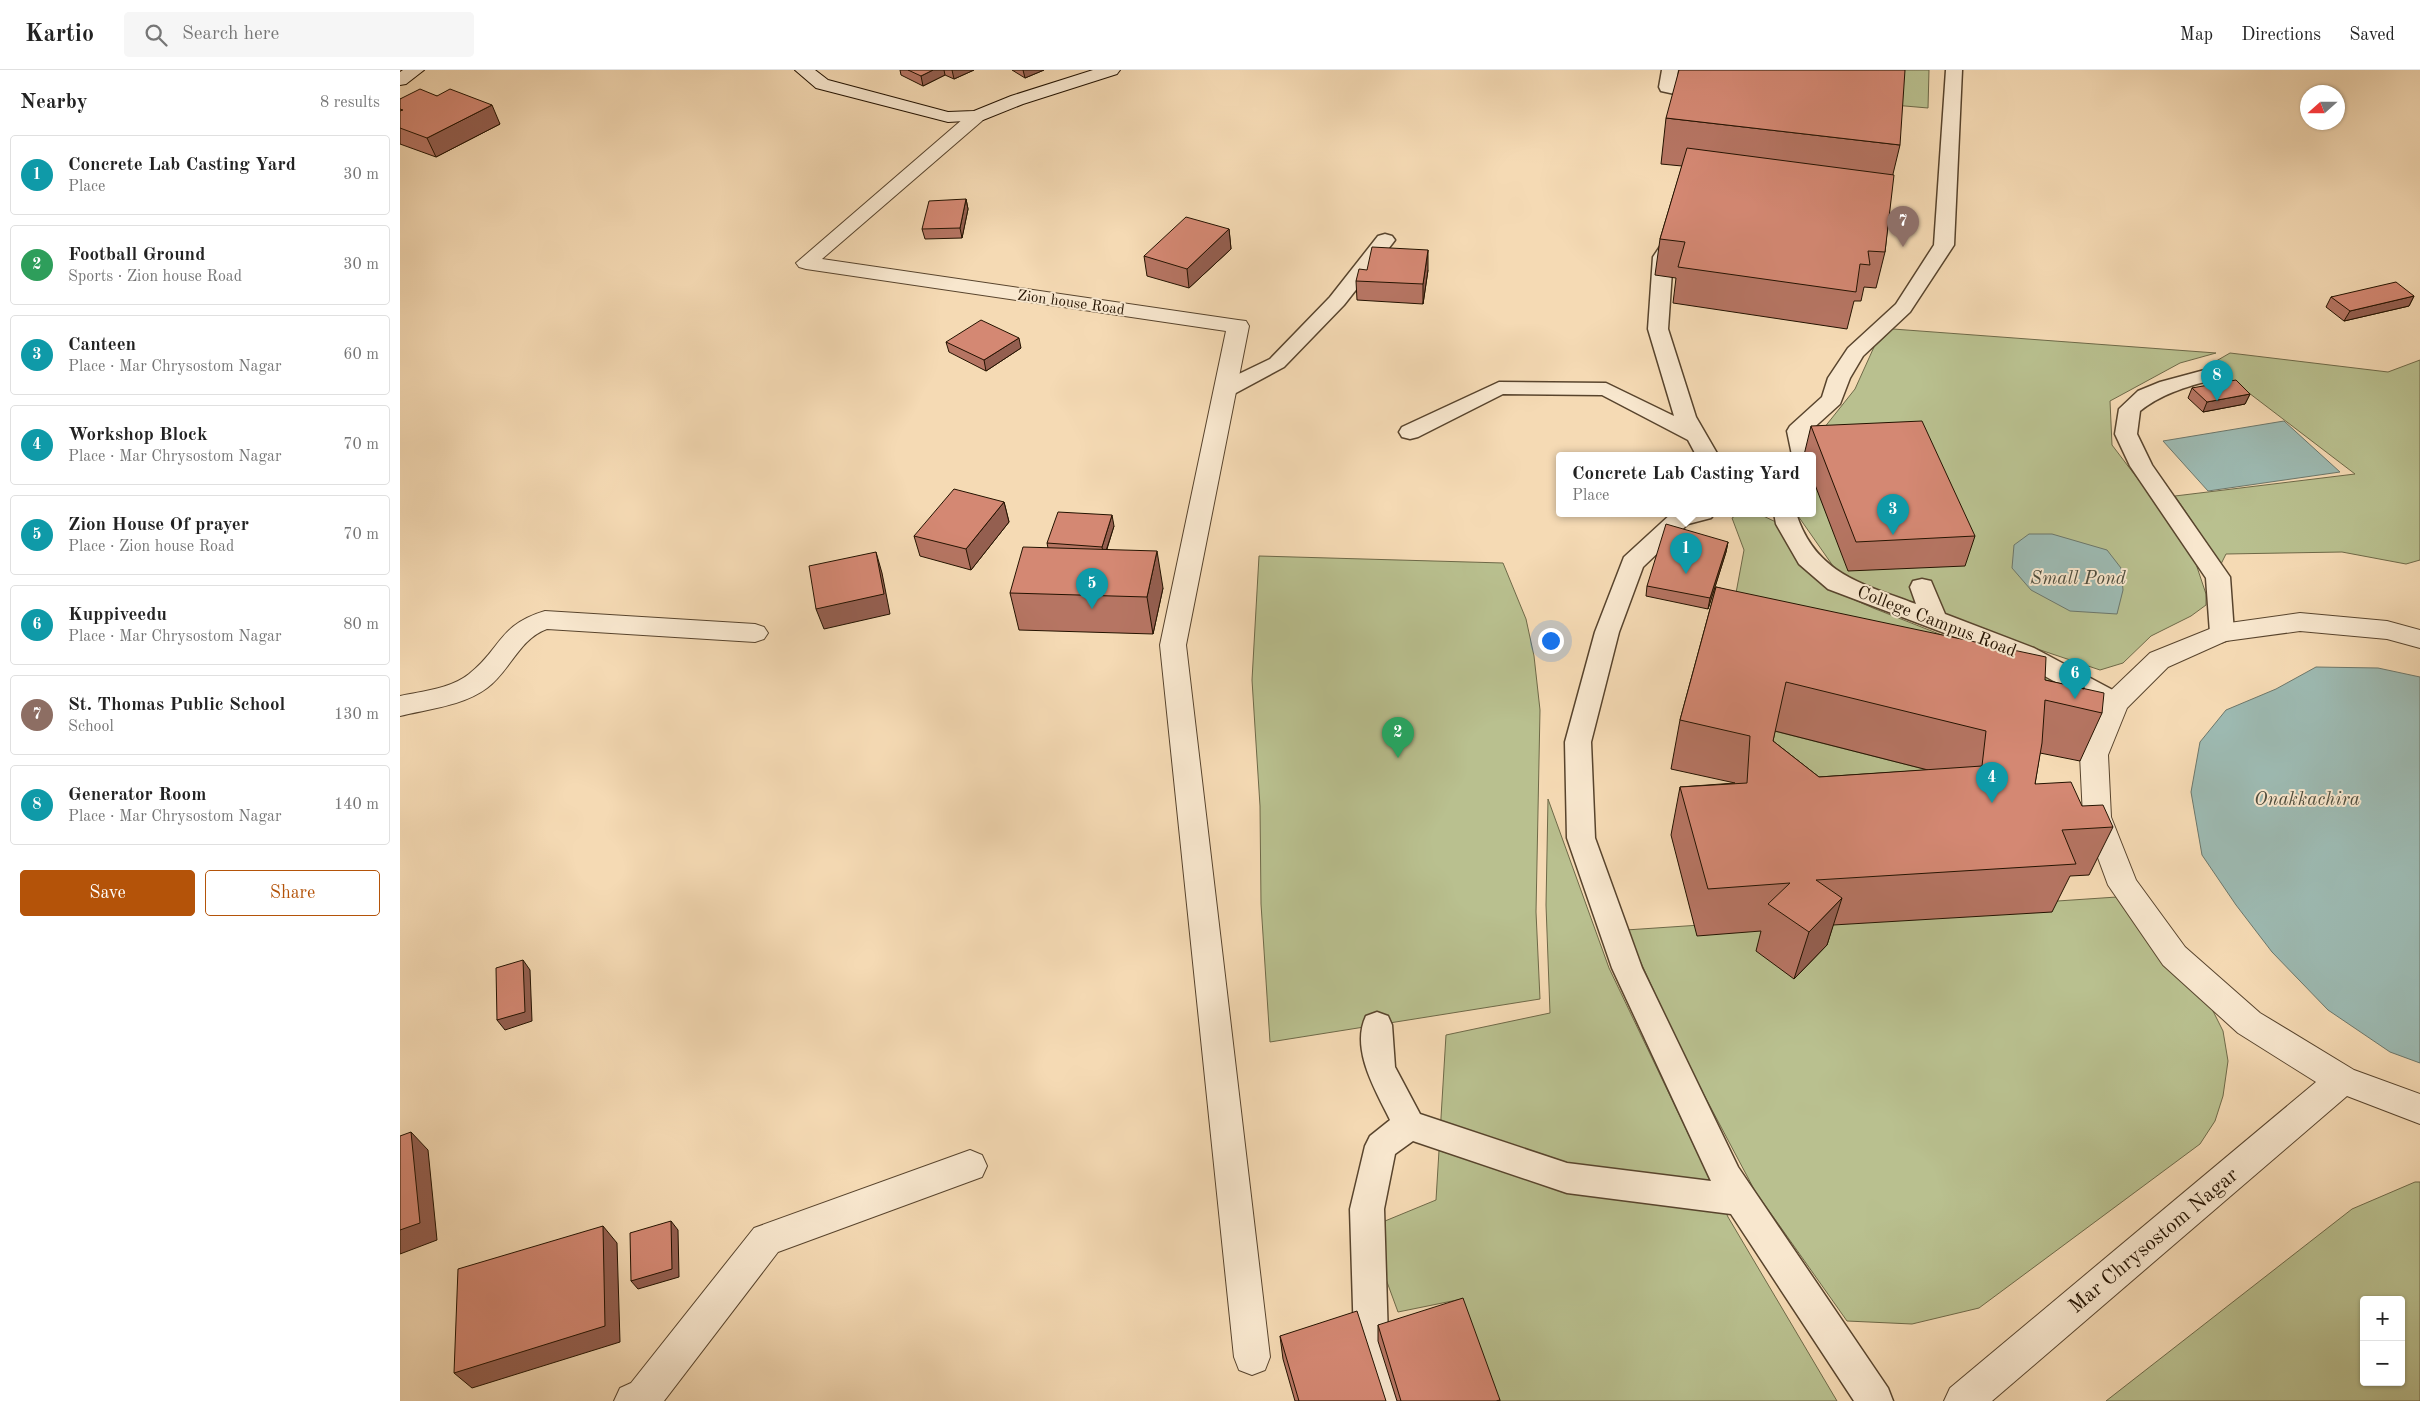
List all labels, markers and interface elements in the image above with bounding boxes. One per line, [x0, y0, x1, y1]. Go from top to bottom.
search box [124, 12, 474, 57]
icon: search [142, 21, 170, 49]
text: Kartio [25, 23, 94, 47]
text: Search here [182, 25, 279, 44]
text: Map [2180, 26, 2213, 44]
text: Directions [2241, 26, 2321, 44]
text: Saved [2349, 26, 2395, 44]
north arrow [2300, 85, 2345, 130]
text: Nearby [20, 92, 88, 113]
text: 8 results [320, 95, 380, 111]
text: Concrete Lab Casting Yard [68, 156, 296, 175]
text: 1 [32, 167, 42, 183]
text: 30 m [343, 167, 379, 183]
text: Place [68, 179, 105, 195]
pin: 7 [1887, 206, 1919, 247]
text: Football Ground [68, 246, 205, 265]
text: 2 [32, 257, 42, 273]
text: 30 m [343, 257, 379, 273]
text: Sports · Zion house Road [68, 269, 242, 285]
street label: Zion house Road [1016, 289, 1126, 318]
text: Canteen [68, 336, 136, 355]
text: 3 [32, 347, 42, 363]
text: 60 m [343, 347, 379, 363]
text: Place · Mar Chrysostom Nagar [68, 359, 282, 375]
pin: 8 [2201, 360, 2233, 401]
text: Workshop Block [68, 426, 208, 445]
text: 4 [32, 437, 42, 453]
text: 70 m [343, 437, 379, 453]
text: Place · Mar Chrysostom Nagar [68, 449, 282, 465]
popup [1556, 452, 1816, 517]
text: Concrete Lab Casting Yard [1572, 465, 1800, 484]
text: Place [1572, 488, 1609, 504]
pin: 3 [1877, 494, 1909, 535]
text: Zion House Of prayer [68, 516, 249, 535]
text: 5 [32, 527, 42, 543]
text: 70 m [343, 527, 379, 543]
pin: 1 [1670, 533, 1702, 574]
text: Place · Zion house Road [68, 539, 234, 555]
pin: 5 [1076, 568, 1108, 609]
water label: Small Pond [2030, 570, 2127, 589]
street label: College Campus Road [1854, 583, 2019, 661]
text: Kuppiveedu [68, 606, 167, 625]
text: 6 [32, 617, 42, 633]
text: 80 m [343, 617, 379, 633]
your location [1538, 628, 1564, 654]
text: Place · Mar Chrysostom Nagar [68, 629, 282, 645]
pin: 6 [2059, 658, 2091, 699]
text: St. Thomas Public School [68, 696, 285, 715]
text: 7 [32, 707, 42, 723]
text: 130 m [334, 707, 379, 723]
pin: 2 [1382, 717, 1414, 758]
text: School [68, 719, 114, 735]
pin: 4 [1976, 762, 2008, 803]
text: Generator Room [68, 786, 206, 805]
water label: Onakkachira [2254, 791, 2360, 810]
text: 8 [32, 797, 42, 813]
text: 140 m [334, 797, 379, 813]
text: Place · Mar Chrysostom Nagar [68, 809, 282, 825]
button: Save [20, 870, 195, 916]
button: Share [205, 870, 380, 916]
street label: Mar Chrysostom Nagar [2065, 1164, 2243, 1318]
map controls [2360, 1296, 2405, 1386]
button: + [2360, 1296, 2405, 1341]
button: − [2360, 1341, 2405, 1386]

